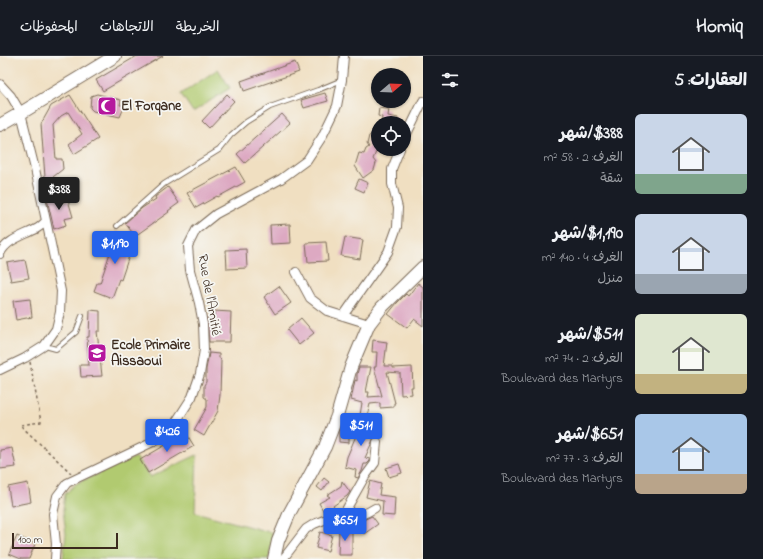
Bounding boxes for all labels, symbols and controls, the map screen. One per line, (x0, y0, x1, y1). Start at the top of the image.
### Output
text: Homiq (696, 14, 743, 41)
text: المحفوظات (20, 17, 78, 38)
text: الاتجاهات (100, 17, 154, 38)
text: الخريطة (176, 17, 219, 38)
north arrow (371, 68, 411, 108)
map controls (371, 68, 411, 156)
text: العقارات: 5 (675, 68, 747, 93)
icon: filters (439, 69, 461, 91)
mosque icon: El Forqane (96, 95, 118, 117)
place label: El Forqane (121, 96, 182, 117)
button: locate (371, 116, 411, 156)
text: $388/شهر (559, 121, 623, 146)
icon: home (667, 130, 715, 178)
text: الغرف: 2 · 58 m² (543, 148, 623, 167)
text: شقة (600, 169, 623, 188)
pin: $388 (35, 177, 83, 211)
text: $388 (48, 180, 70, 199)
text: $1,190/شهر (553, 221, 623, 246)
icon: home (667, 230, 715, 278)
pin: $1,190 (82, 231, 148, 265)
text: $1,190 (101, 234, 129, 253)
text: الغرف: 4 · 140 m² (542, 248, 623, 267)
street label: Rue de l'Amitié (192, 253, 227, 338)
text: منزل (597, 269, 623, 288)
text: $511/شهر (559, 322, 623, 347)
icon: home (667, 330, 715, 378)
place label: Ecole Primaire Aissaoui (111, 335, 191, 372)
school or university icon: Ecole Primaire Aissaoui (86, 342, 108, 364)
text: الغرف: 2 · 74 m² (545, 349, 623, 368)
text: Boulevard des Martyrs (501, 369, 623, 388)
pin: $511 (337, 413, 385, 447)
text: $511 (349, 416, 373, 435)
pin: $426 (143, 419, 191, 453)
text: $426 (154, 422, 180, 441)
text: $651/شهر (557, 422, 623, 447)
icon: home (667, 430, 715, 478)
text: الغرف: 3 · 77 m² (546, 449, 623, 468)
text: Boulevard des Martyrs (501, 469, 623, 488)
pin: $651 (321, 508, 369, 542)
text: $651 (332, 511, 358, 530)
scale bar (12, 531, 118, 550)
text: 100 m (18, 532, 42, 548)

